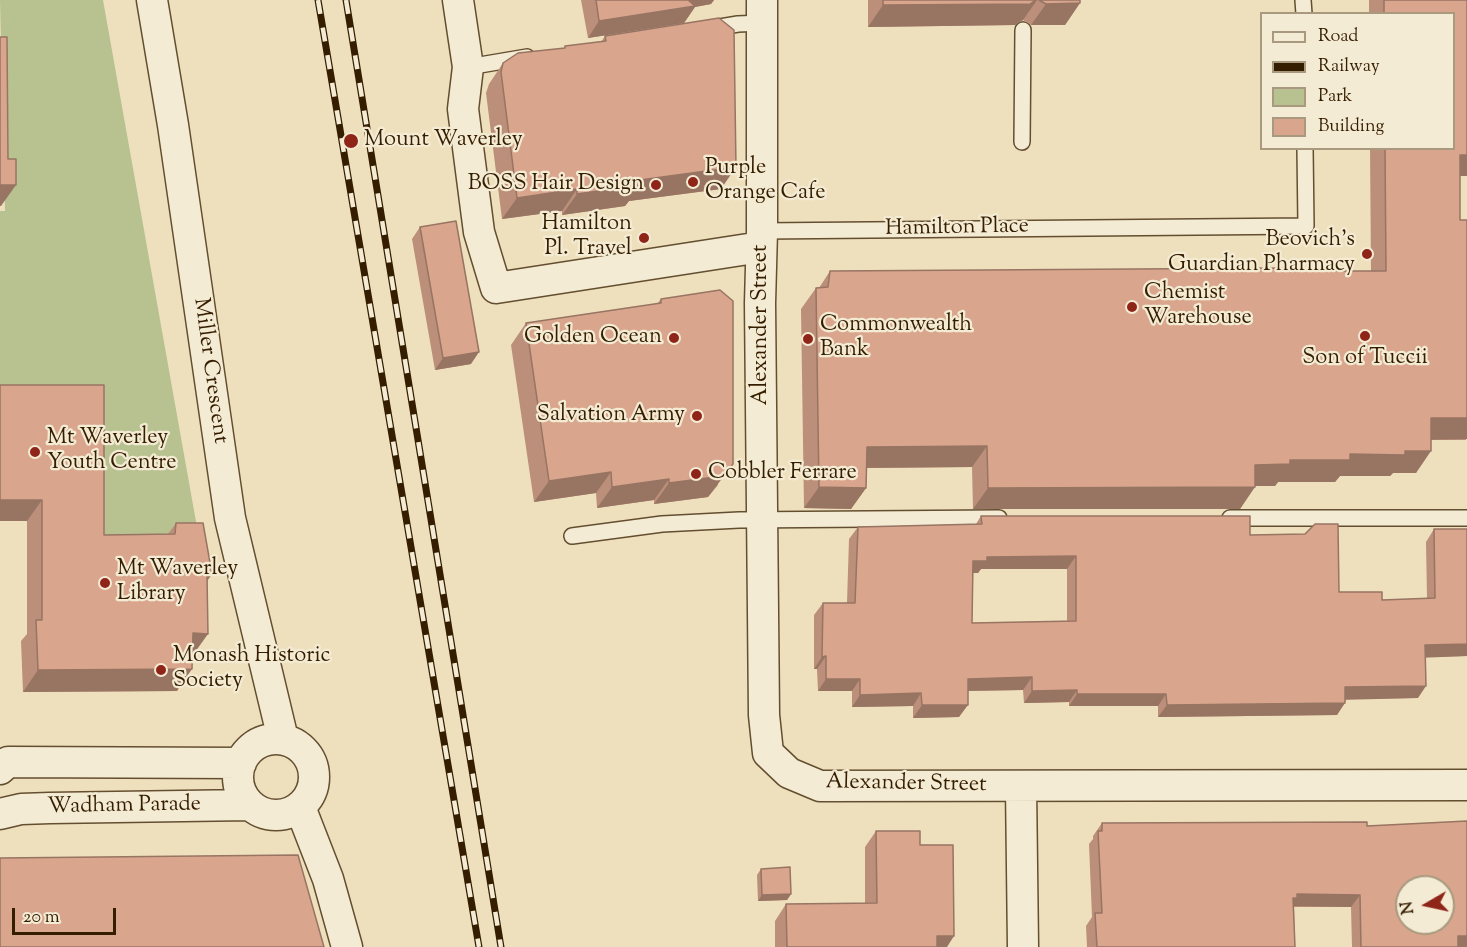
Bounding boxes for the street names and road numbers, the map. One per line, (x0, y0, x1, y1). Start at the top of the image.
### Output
street label: Hamilton Place (885, 215, 1029, 243)
street label: Alexander Street (749, 245, 775, 405)
street label: Miller Crescent (186, 296, 232, 446)
street label: Alexander Street (825, 770, 987, 800)
street label: Wadham Parade (47, 792, 201, 822)

